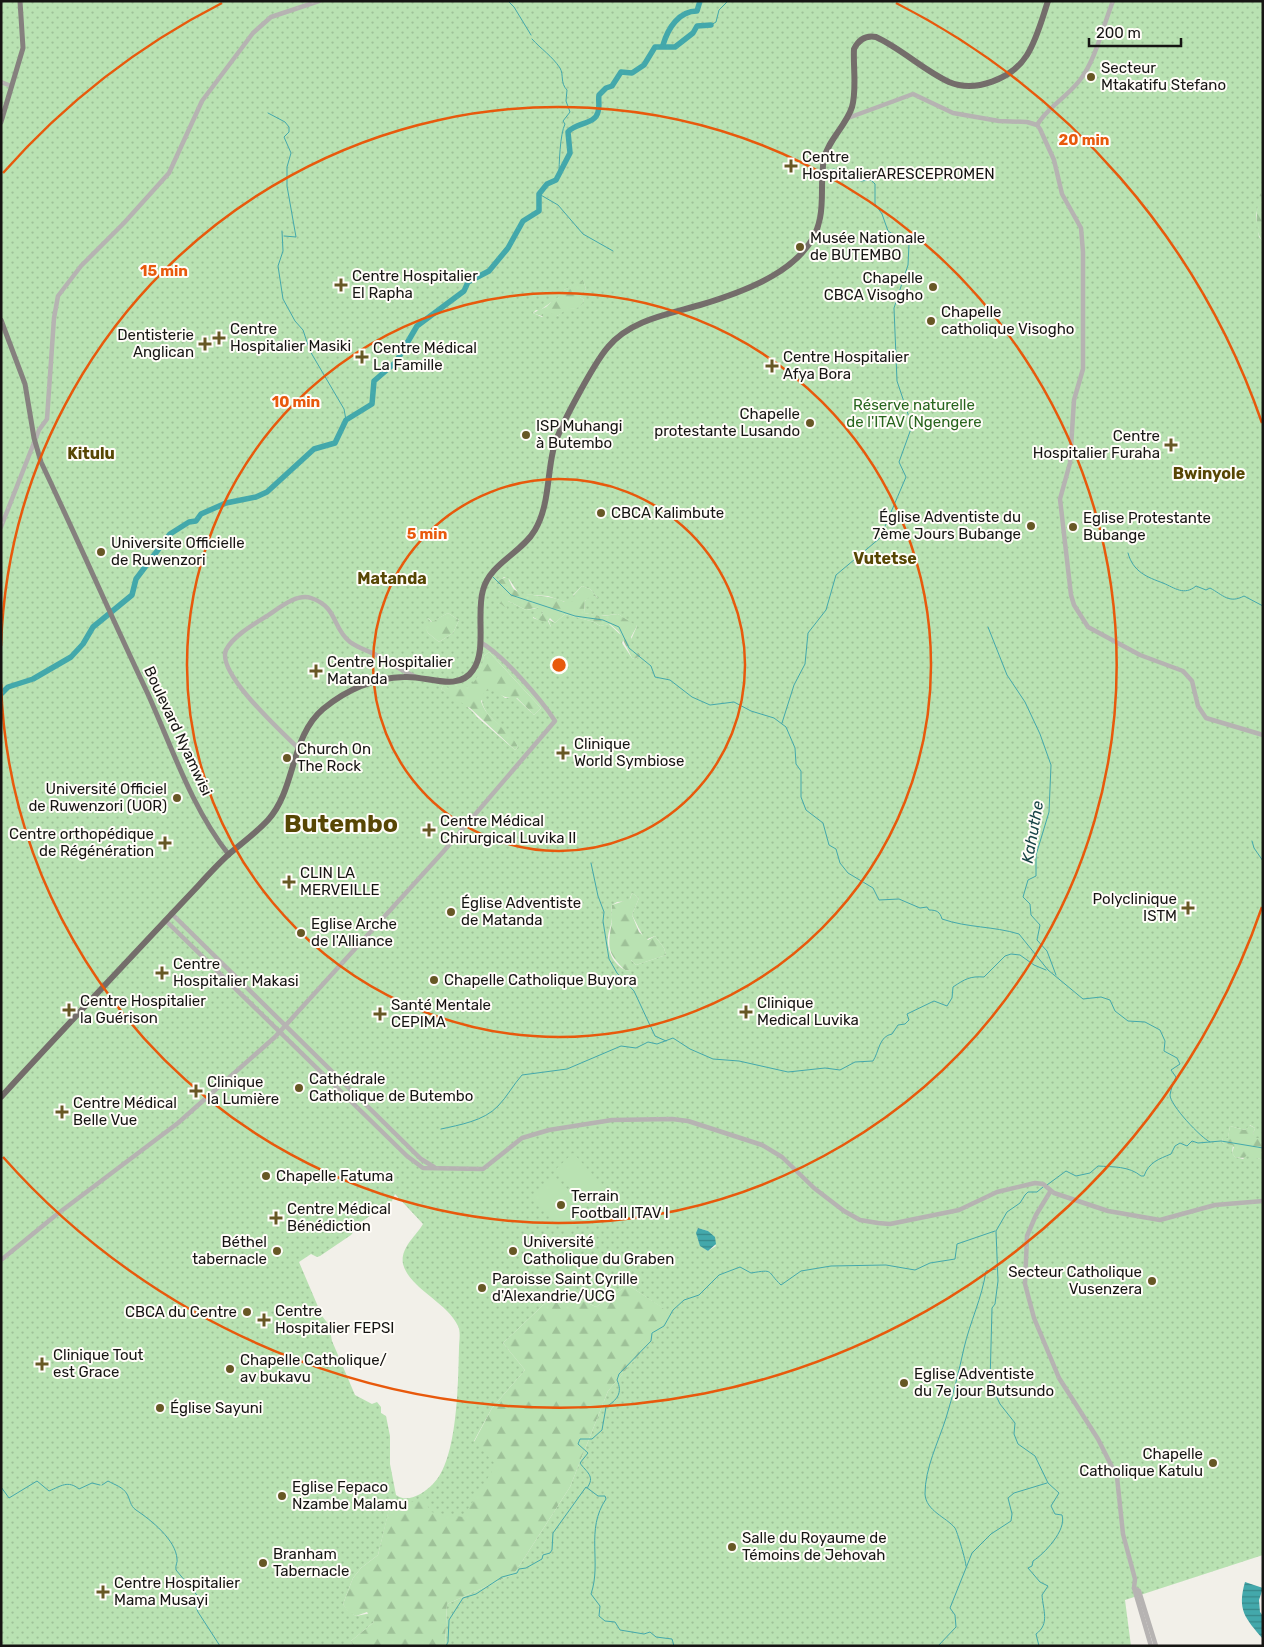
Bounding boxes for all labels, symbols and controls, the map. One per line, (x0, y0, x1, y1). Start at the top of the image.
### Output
scale bar (1089, 15, 1182, 47)
text: 200 m (1096, 24, 1141, 42)
place label: Secteur Mtakatifu Stefano (1101, 59, 1226, 94)
marker: Secteur Mtakatifu Stefano (1085, 71, 1097, 83)
text: 20 min (1059, 131, 1109, 149)
place label: Centre HospitalierARESCEPROMEN (802, 148, 995, 183)
marker: Centre HospitalierARESCEPROMEN (784, 159, 798, 173)
place label: Musée Nationale de BUTEMBO (810, 229, 925, 264)
marker: Musée Nationale de BUTEMBO (794, 241, 806, 253)
text: 15 min (140, 262, 188, 280)
place label: Centre Hospitalier El Rapha (352, 267, 478, 302)
place label: Chapelle CBCA Visogho (824, 269, 923, 304)
marker: Centre Hospitalier El Rapha (334, 278, 348, 292)
marker: Chapelle CBCA Visogho (927, 281, 939, 293)
place label: Chapelle catholique Visogho (941, 303, 1074, 338)
marker: Chapelle catholique Visogho (925, 315, 937, 327)
place label: Centre Hospitalier Masiki (230, 320, 351, 355)
place label: Dentisterie Anglican (117, 326, 194, 361)
marker: Centre Hospitalier Masiki (212, 331, 226, 345)
marker: Dentisterie Anglican (198, 337, 212, 351)
place label: Centre Médical La Famille (373, 339, 477, 374)
place label: Centre Hospitalier Afya Bora (783, 348, 909, 383)
marker: Centre Médical La Famille (355, 350, 369, 364)
marker: Centre Hospitalier Afya Bora (765, 359, 779, 373)
text: 10 min (272, 393, 320, 411)
park label: Réserve naturelle de l'ITAV (Ngengere (846, 396, 982, 431)
place label: Chapelle protestante Lusando (654, 405, 800, 440)
place label: ISP Muhangi à Butembo (536, 417, 622, 452)
marker: Chapelle protestante Lusando (804, 417, 816, 429)
place label: Centre Hospitalier Furaha (1033, 427, 1160, 462)
marker: ISP Muhangi à Butembo (520, 429, 532, 441)
marker: Centre Hospitalier Furaha (1164, 438, 1178, 452)
district label: Kitulu (67, 444, 115, 463)
district label: Bwinyole (1173, 464, 1245, 483)
place label: CBCA Kalimbute (611, 504, 724, 522)
marker: CBCA Kalimbute (595, 507, 607, 519)
place label: Église Adventiste du 7ème Jours Bubange (873, 508, 1021, 543)
place label: Eglise Protestante Bubange (1083, 509, 1211, 544)
marker: Église Adventiste du 7ème Jours Bubange (1025, 520, 1037, 532)
marker: Eglise Protestante Bubange (1067, 521, 1079, 533)
text: 5 min (407, 525, 447, 543)
place label: Universite Officielle de Ruwenzori (111, 534, 245, 569)
marker: Universite Officielle de Ruwenzori (95, 546, 107, 558)
district label: Vutetse (853, 549, 917, 568)
district label: Matanda (357, 569, 427, 588)
place label: Centre Hospitalier Matanda (327, 653, 453, 688)
centre of rings (550, 656, 568, 674)
street label: Boulevard Nyamwisi (140, 663, 216, 799)
marker: Centre Hospitalier Matanda (309, 664, 323, 678)
place label: Clinique World Symbiose (574, 735, 684, 770)
place label: Church On The Rock (297, 740, 371, 775)
marker: Clinique World Symbiose (556, 746, 570, 760)
marker: Church On The Rock (281, 752, 293, 764)
place label: Université Officiel de Ruwenzori (UOR) (28, 780, 167, 815)
marker: Université Officiel de Ruwenzori (UOR) (171, 792, 183, 804)
water label: Kahuthe (1018, 799, 1047, 865)
district label: Butembo (284, 809, 398, 838)
place label: Centre Médical Chirurgical Luvika II (440, 812, 576, 847)
marker: Centre Médical Chirurgical Luvika II (422, 823, 436, 837)
place label: Centre orthopédique de Régénération (9, 825, 154, 860)
marker: Centre orthopédique de Régénération (158, 836, 172, 850)
place label: CLIN LA MERVEILLE (300, 864, 380, 899)
marker: CLIN LA MERVEILLE (282, 875, 296, 889)
place label: Polyclinique ISTM (1093, 890, 1177, 925)
place label: Église Adventiste de Matanda (461, 894, 581, 929)
marker: Polyclinique ISTM (1181, 901, 1195, 915)
marker: Église Adventiste de Matanda (445, 906, 457, 918)
place label: Eglise Arche de l'Alliance (311, 915, 397, 950)
marker: Eglise Arche de l'Alliance (295, 927, 307, 939)
place label: Centre Hospitalier Makasi (173, 955, 299, 990)
marker: Centre Hospitalier Makasi (155, 966, 169, 980)
place label: Chapelle Catholique Buyora (444, 971, 637, 989)
marker: Chapelle Catholique Buyora (428, 974, 440, 986)
place label: Centre Hospitalier la Guérison (80, 992, 206, 1027)
place label: Clinique Medical Luvika (757, 994, 859, 1029)
place label: Santé Mentale CEPIMA (391, 996, 491, 1031)
marker: Centre Hospitalier la Guérison (62, 1003, 76, 1017)
marker: Clinique Medical Luvika (739, 1005, 753, 1019)
marker: Santé Mentale CEPIMA (373, 1007, 387, 1021)
place label: Cathédrale Catholique de Butembo (309, 1070, 473, 1105)
place label: Clinique la Lumière (207, 1073, 279, 1108)
marker: Cathédrale Catholique de Butembo (293, 1082, 305, 1094)
marker: Clinique la Lumière (189, 1084, 203, 1098)
place label: Centre Médical Belle Vue (73, 1094, 177, 1129)
marker: Centre Médical Belle Vue (55, 1105, 69, 1119)
place label: Chapelle Fatuma (276, 1167, 393, 1185)
marker: Chapelle Fatuma (260, 1170, 272, 1182)
place label: Terrain Football ITAV I (571, 1187, 669, 1222)
marker: Terrain Football ITAV I (555, 1199, 567, 1211)
place label: Centre Médical Bénédiction (287, 1200, 391, 1235)
marker: Centre Médical Bénédiction (269, 1211, 283, 1225)
place label: Béthel tabernacle (192, 1233, 267, 1268)
place label: Université Catholique du Graben (523, 1233, 674, 1268)
marker: Béthel tabernacle (271, 1245, 283, 1257)
marker: Université Catholique du Graben (507, 1245, 519, 1257)
place label: Secteur Catholique Vusenzera (1008, 1263, 1142, 1298)
place label: Paroisse Saint Cyrille d'Alexandrie/UCG (492, 1270, 638, 1305)
marker: Secteur Catholique Vusenzera (1146, 1275, 1158, 1287)
marker: Paroisse Saint Cyrille d'Alexandrie/UCG (476, 1282, 488, 1294)
place label: Centre Hospitalier FEPSI (275, 1302, 394, 1337)
place label: CBCA du Centre (125, 1303, 237, 1321)
marker: CBCA du Centre (241, 1306, 253, 1318)
marker: Centre Hospitalier FEPSI (257, 1313, 271, 1327)
place label: Clinique Tout est Grace (53, 1346, 144, 1381)
place label: Chapelle Catholique/ av bukavu (240, 1351, 387, 1386)
marker: Clinique Tout est Grace (35, 1357, 49, 1371)
marker: Chapelle Catholique/ av bukavu (224, 1363, 236, 1375)
place label: Eglise Adventiste du 7e jour Butsundo (914, 1365, 1054, 1400)
marker: Eglise Adventiste du 7e jour Butsundo (898, 1377, 910, 1389)
place label: Église Sayuni (170, 1399, 262, 1417)
marker: Église Sayuni (154, 1402, 166, 1414)
place label: Chapelle Catholique Katulu (1079, 1445, 1203, 1480)
marker: Chapelle Catholique Katulu (1207, 1457, 1219, 1469)
place label: Eglise Fepaco Nzambe Malamu (292, 1478, 407, 1513)
marker: Eglise Fepaco Nzambe Malamu (276, 1490, 288, 1502)
place label: Salle du Royaume de Témoins de Jehovah (742, 1529, 887, 1564)
marker: Salle du Royaume de Témoins de Jehovah (726, 1541, 738, 1553)
place label: Branham Tabernacle (273, 1545, 349, 1580)
marker: Branham Tabernacle (257, 1557, 269, 1569)
place label: Centre Hospitalier Mama Musayi (114, 1574, 240, 1609)
marker: Centre Hospitalier Mama Musayi (96, 1585, 110, 1599)

